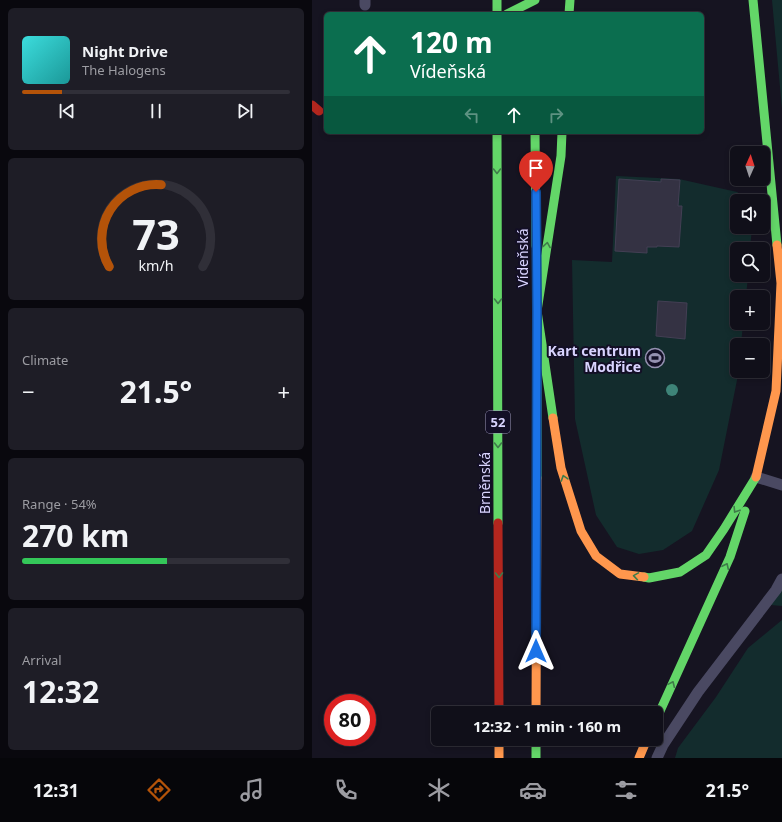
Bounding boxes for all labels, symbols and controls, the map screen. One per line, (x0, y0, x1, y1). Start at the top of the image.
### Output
text: 120 m (410, 23, 493, 61)
icon: ahead (344, 28, 396, 80)
text: Night Drive (82, 41, 168, 61)
text: Vídeňská (410, 59, 486, 83)
text: The Halogens (82, 61, 166, 79)
icon: previous (56, 100, 78, 122)
icon: pause (145, 100, 167, 122)
icon: next (234, 100, 256, 122)
icon: left (461, 104, 483, 126)
icon: ahead (503, 104, 525, 126)
icon: right (545, 104, 567, 126)
north arrow (730, 146, 770, 186)
map controls (730, 146, 770, 378)
pin (519, 151, 553, 192)
icon: arrive (525, 157, 547, 179)
one-way arrow (493, 168, 502, 174)
button: sound (730, 194, 770, 234)
text: 73 (132, 206, 180, 262)
street label: Vídeňská (513, 228, 532, 288)
one-way arrow (542, 242, 551, 248)
button: search (730, 242, 770, 282)
text: km/h (138, 256, 174, 275)
button: + (730, 290, 770, 330)
one-way arrow (494, 298, 502, 304)
button: − (730, 338, 770, 378)
place label: Kart centrum Modřice (548, 341, 641, 376)
sports icon: Kart centrum Modřice (644, 347, 666, 369)
text: Climate (22, 351, 68, 369)
text: 21.5° (120, 371, 192, 412)
text: − (22, 376, 35, 406)
text: + (277, 376, 290, 406)
road number: 52 (486, 411, 510, 433)
one-way arrow (494, 442, 502, 448)
street label: Brněnská (475, 452, 494, 514)
one-way arrow (560, 475, 569, 482)
text: Range · 54% (22, 495, 97, 513)
one-way arrow (733, 506, 740, 513)
text: 270 km (22, 515, 129, 556)
one-way arrow (721, 563, 729, 570)
one-way arrow (495, 572, 503, 578)
one-way arrow (633, 572, 639, 581)
position arrow (515, 630, 557, 672)
text: Arrival (22, 651, 62, 669)
text: 12:32 (22, 671, 99, 712)
one-way arrow (667, 681, 675, 689)
speed limit sign: 80 (324, 694, 376, 746)
text: 12:32 · 1 min · 160 m (473, 716, 621, 736)
icon: directions (145, 776, 173, 804)
icon: music (238, 776, 266, 804)
icon: phone (332, 776, 360, 804)
icon: climate (425, 776, 453, 804)
icon: car (519, 776, 547, 804)
icon: filters (612, 776, 640, 804)
text: 12:31 (33, 778, 79, 802)
text: 21.5° (706, 778, 749, 802)

